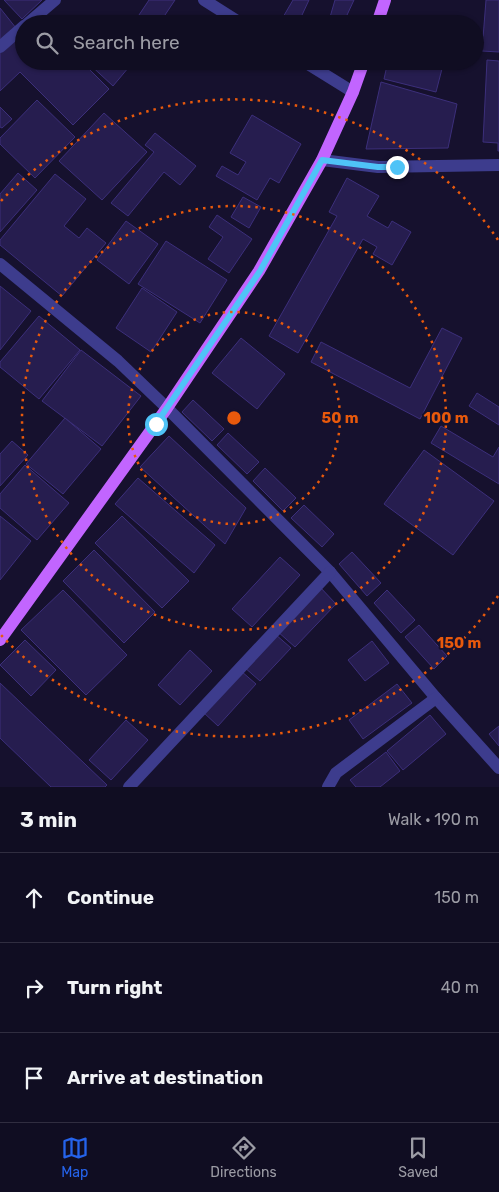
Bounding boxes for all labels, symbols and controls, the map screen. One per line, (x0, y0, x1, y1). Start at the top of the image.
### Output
search box (15, 15, 484, 70)
icon: search (33, 29, 61, 57)
text: Search here (73, 31, 180, 54)
route end (386, 156, 409, 179)
centre of rings (225, 409, 243, 427)
text: 50 m (322, 409, 358, 427)
text: 100 m (424, 409, 468, 427)
route start (145, 413, 168, 436)
text: 150 m (437, 634, 481, 652)
text: 3 min (20, 807, 77, 832)
text: Walk · 190 m (388, 810, 479, 829)
icon: ahead (20, 884, 48, 912)
text: Continue (67, 886, 154, 909)
text: 150 m (434, 888, 479, 907)
icon: right (20, 974, 48, 1002)
text: Turn right (67, 976, 162, 999)
text: 40 m (441, 978, 479, 997)
icon: arrive (20, 1064, 48, 1092)
text: Arrive at destination (67, 1066, 263, 1089)
tab: Map (61, 1134, 89, 1181)
tab: Directions (210, 1134, 277, 1181)
tab: Saved (398, 1134, 438, 1181)

